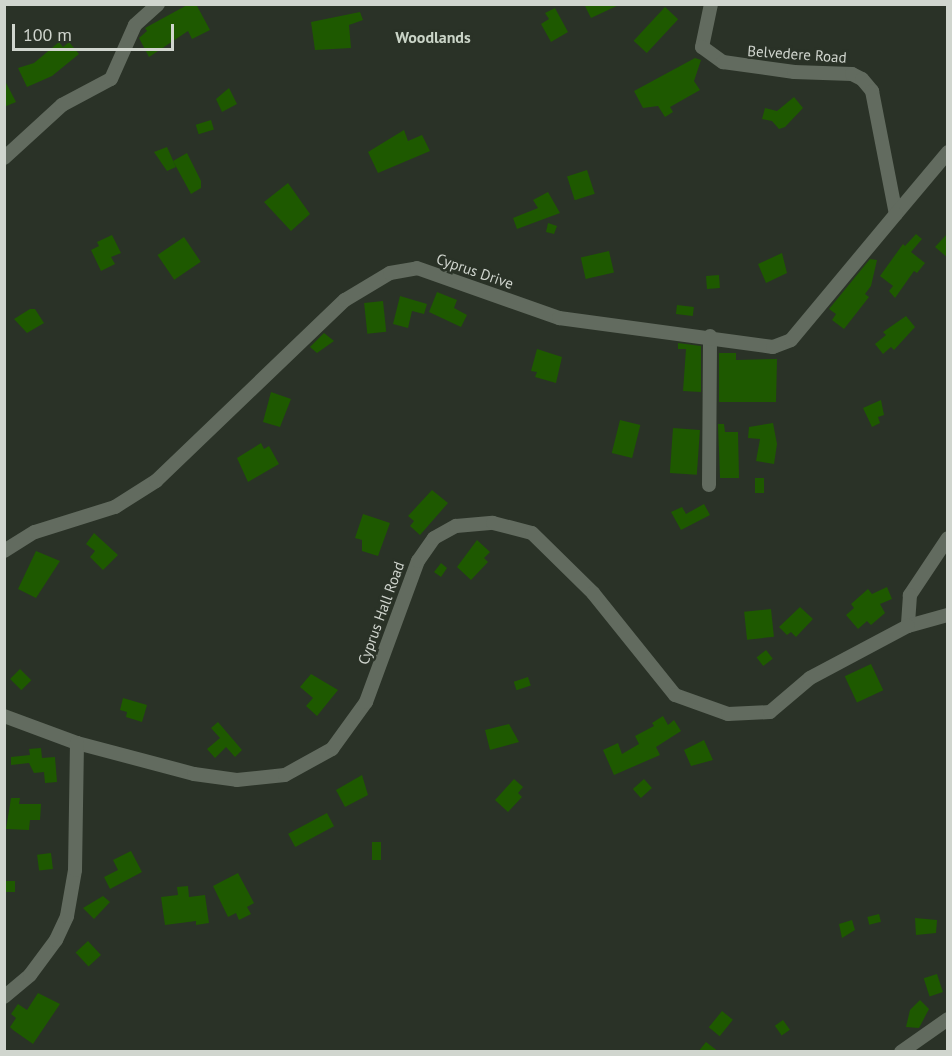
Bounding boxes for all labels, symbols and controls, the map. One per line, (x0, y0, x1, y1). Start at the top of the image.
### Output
scale bar (15, 12, 177, 50)
text: 100 m (23, 23, 72, 46)
district label: Woodlands (395, 27, 471, 47)
street label: Belvedere Road (747, 42, 847, 66)
street label: Cyprus Drive (434, 249, 516, 293)
street label: Cyprus Hall Road (354, 559, 408, 667)

